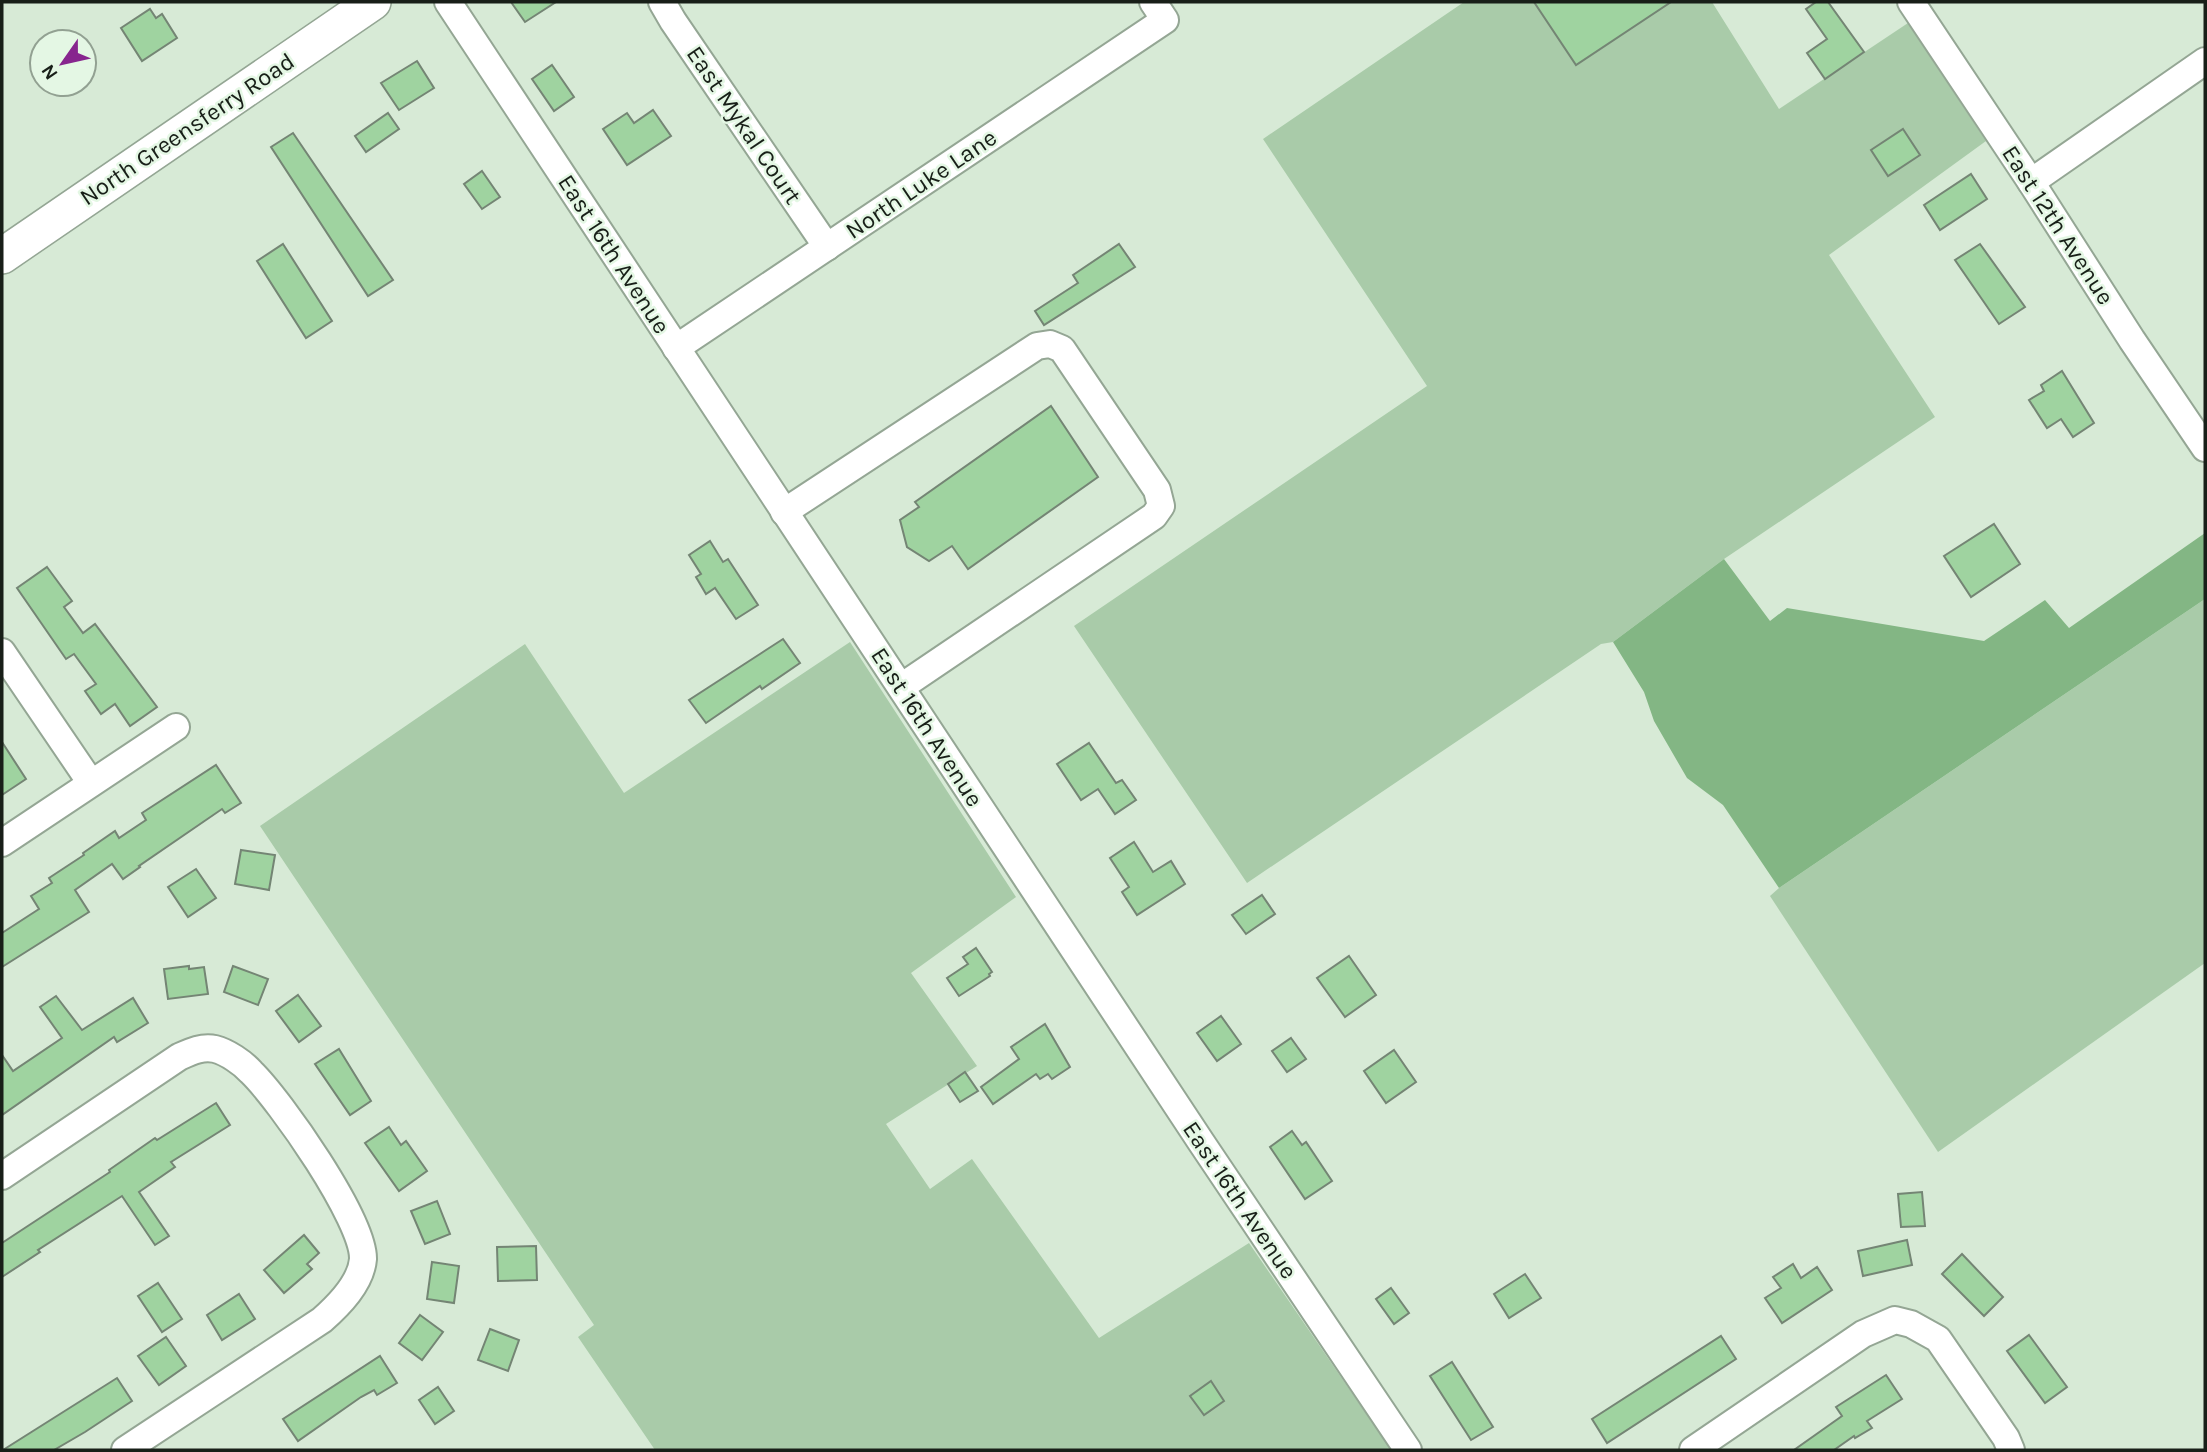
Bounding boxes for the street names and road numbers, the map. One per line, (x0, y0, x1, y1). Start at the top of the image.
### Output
street label: East Mykal Court (681, 41, 807, 209)
street label: North Greensferry Road (74, 47, 300, 211)
street label: North Luke Lane (840, 123, 1002, 245)
street label: East 12th Avenue (1996, 140, 2120, 310)
street label: East 16th Avenue (552, 169, 676, 339)
street label: East 16th Avenue (865, 642, 989, 812)
street label: East 16th Avenue (1177, 1116, 1303, 1284)

